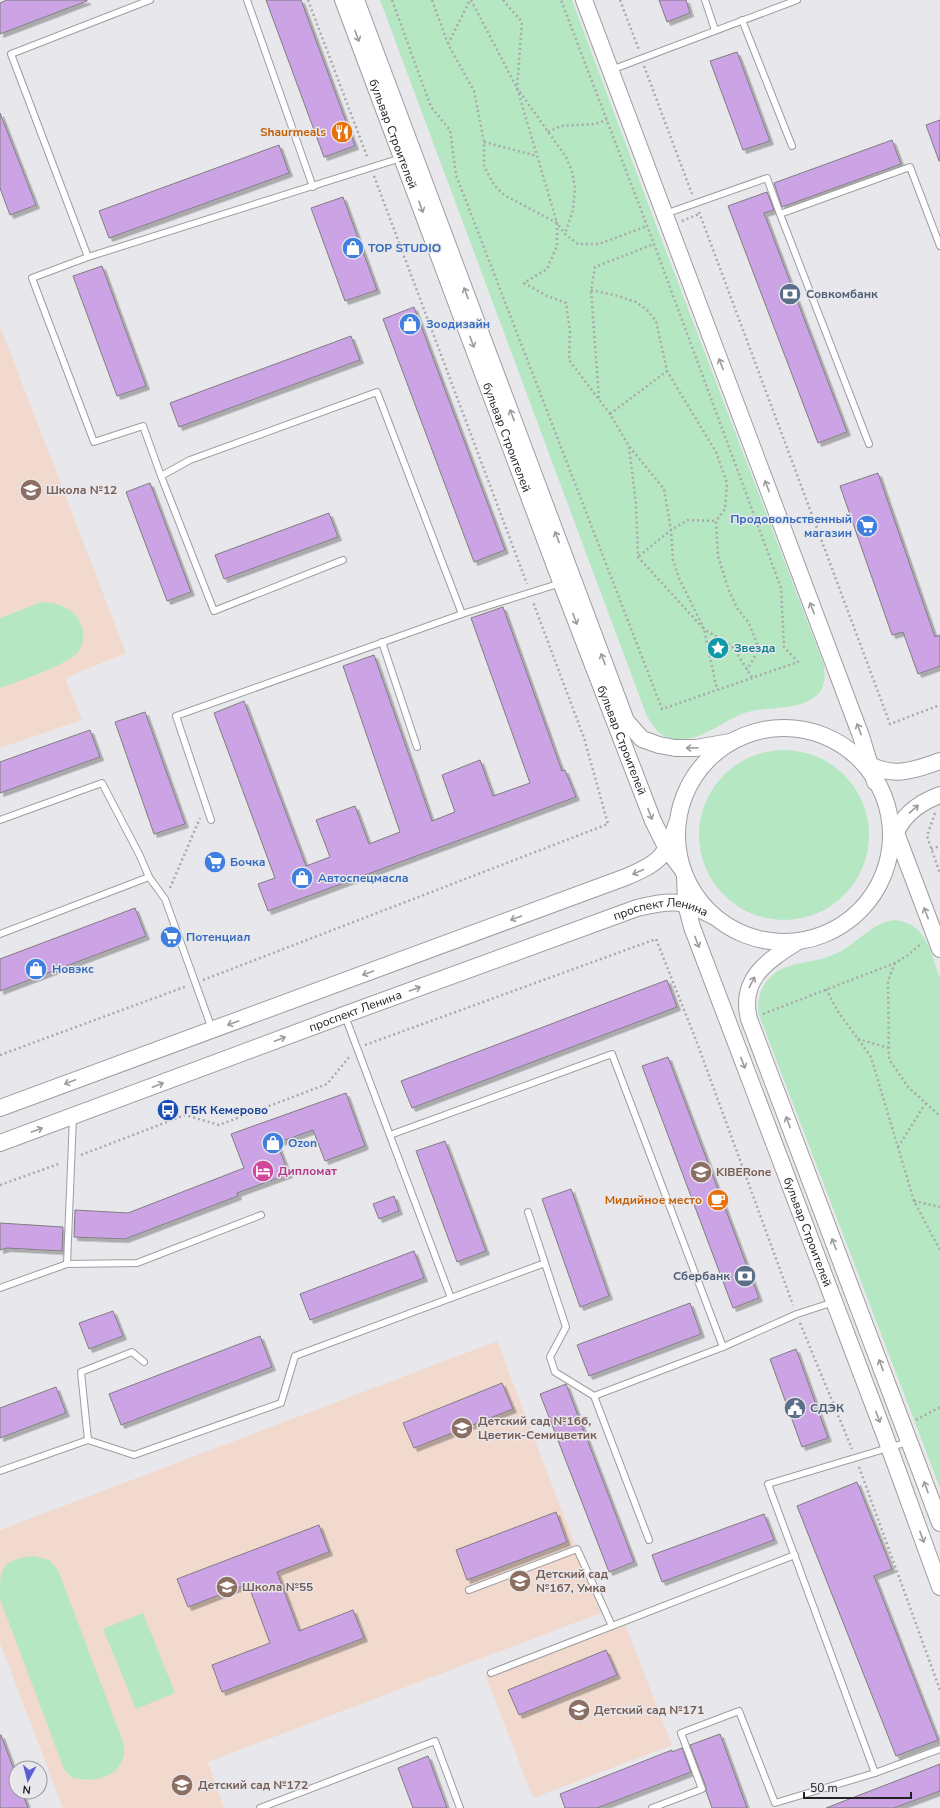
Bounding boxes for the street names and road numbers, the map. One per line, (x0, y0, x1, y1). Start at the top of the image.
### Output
street label: бульвар Строителей (365, 77, 421, 191)
street label: бульвар Строителей (479, 380, 535, 494)
street label: бульвар Строителей (594, 683, 650, 797)
street label: проспект Ленина (611, 894, 711, 924)
street label: проспект Ленина (307, 987, 404, 1035)
street label: бульвар Строителей (780, 1175, 836, 1289)

